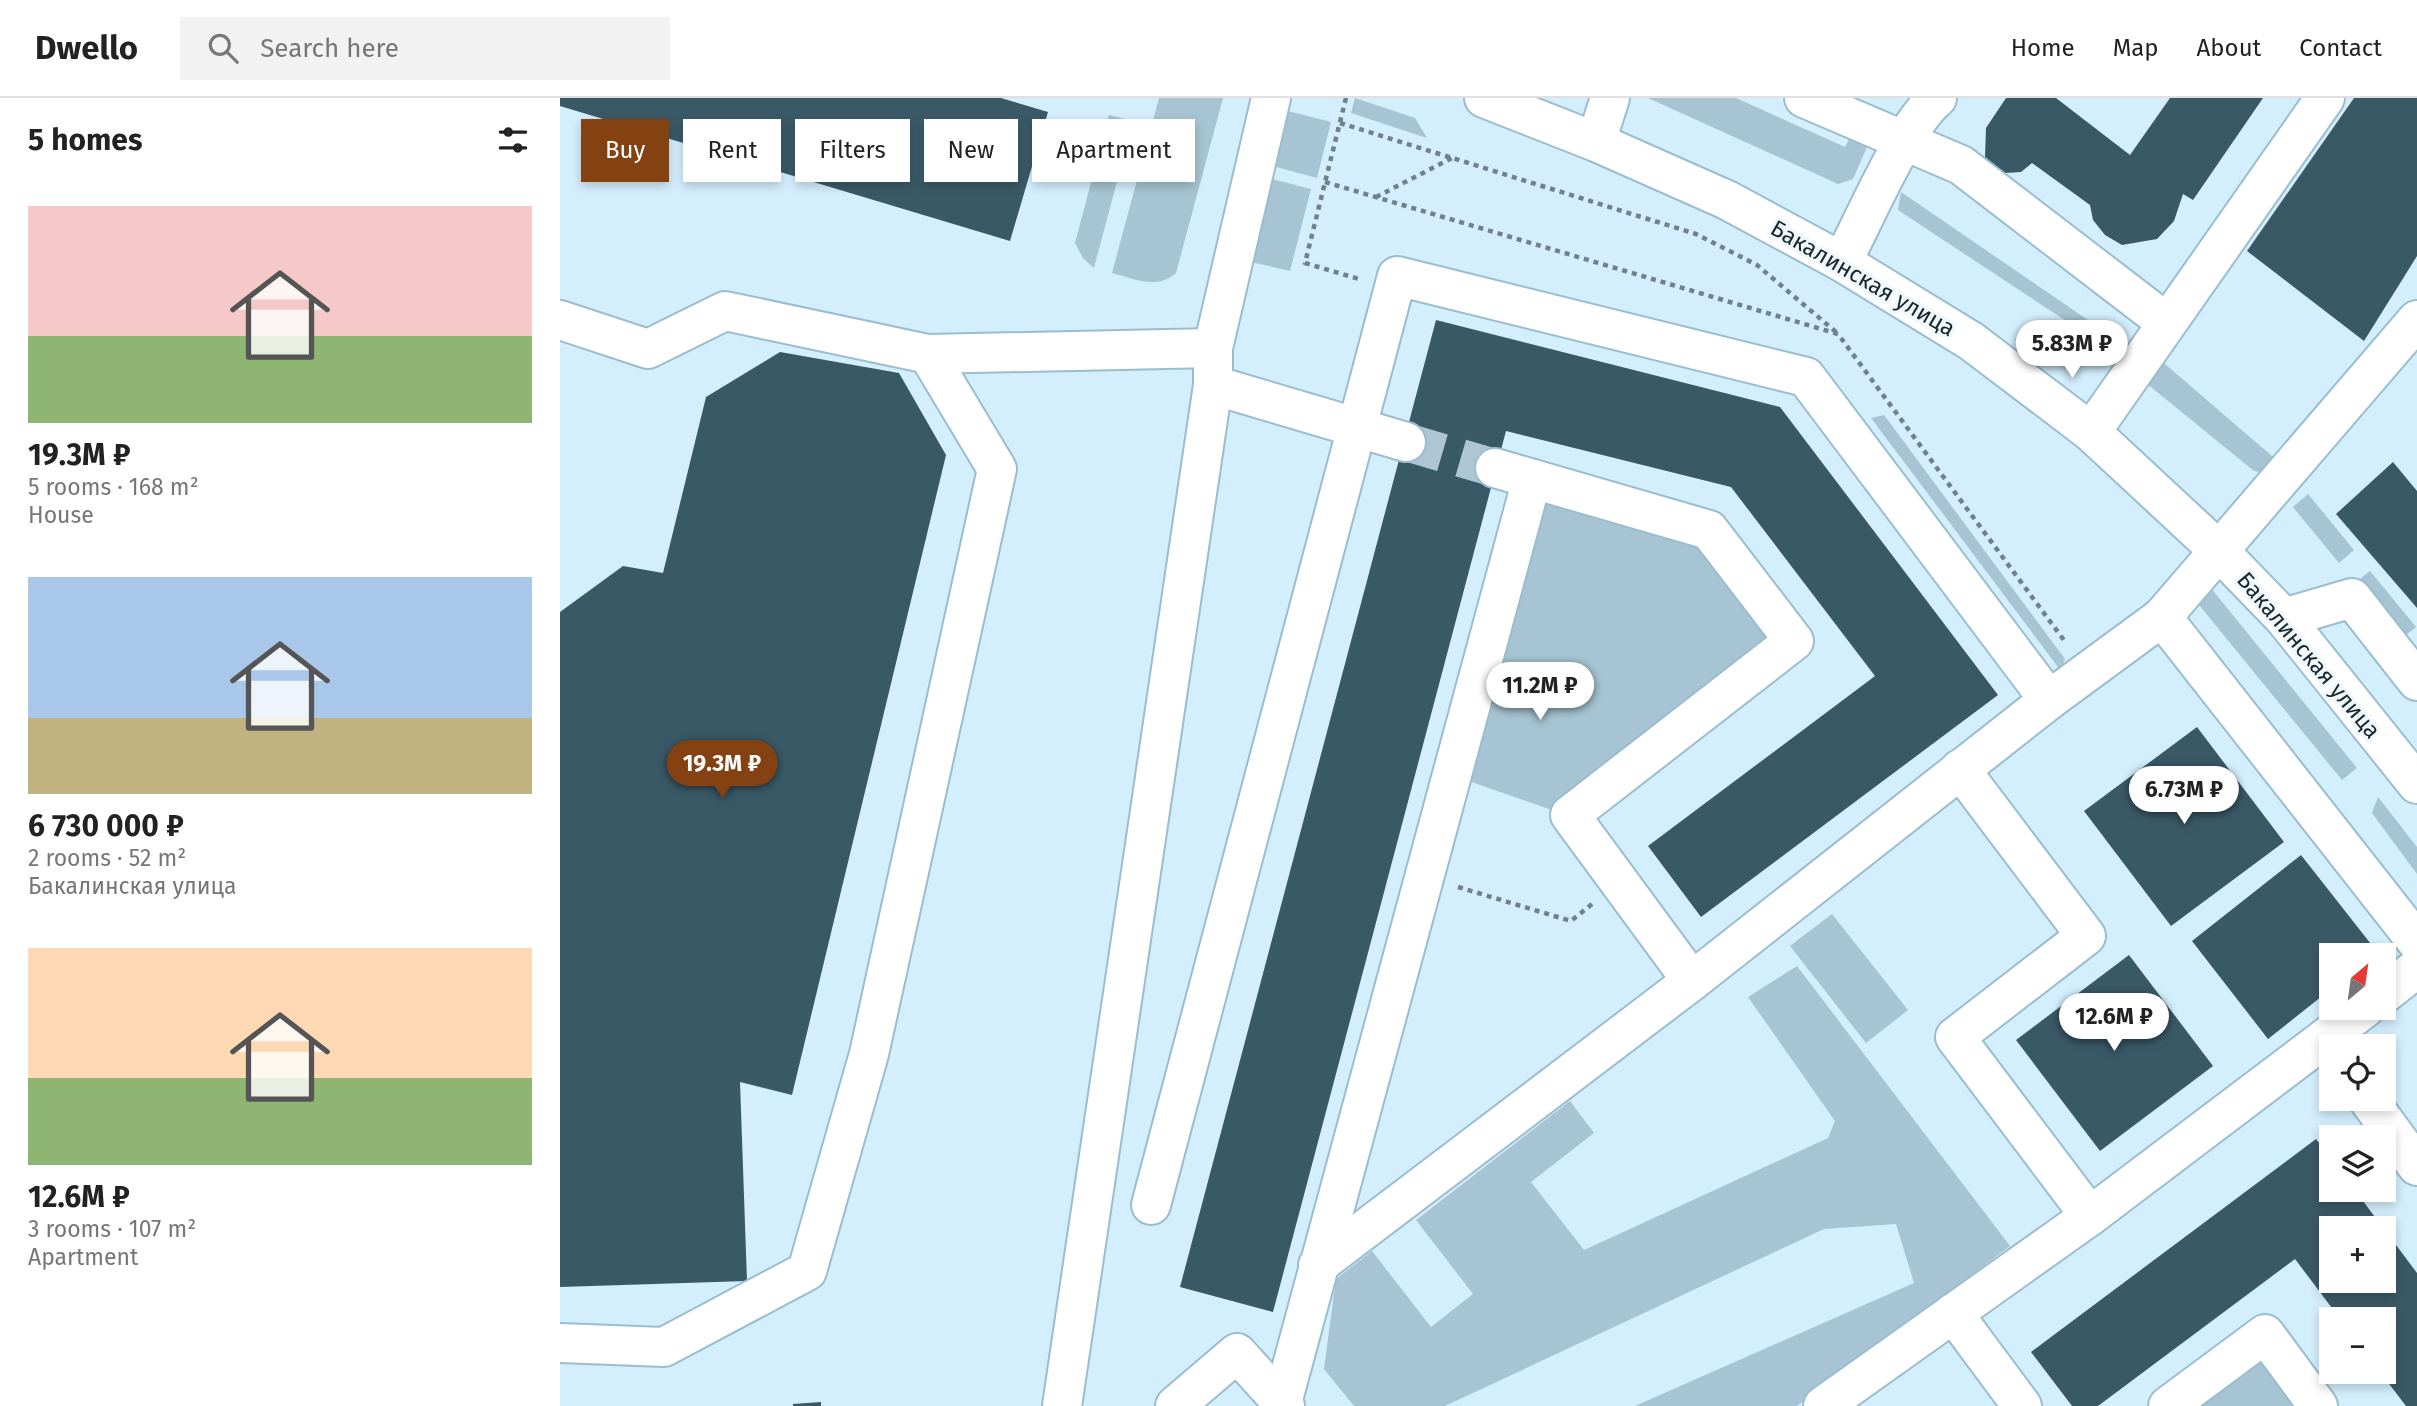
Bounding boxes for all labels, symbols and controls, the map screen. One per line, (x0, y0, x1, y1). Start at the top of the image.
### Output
search box (180, 17, 670, 80)
text: Dwello (35, 28, 138, 68)
icon: search (204, 29, 242, 67)
text: Search here (260, 33, 399, 64)
text: Home (2011, 34, 2075, 62)
text: Map (2113, 34, 2159, 62)
text: About (2197, 34, 2261, 62)
text: Contact (2299, 34, 2382, 62)
chip: Buy (581, 119, 669, 182)
chip: Rent (683, 119, 781, 182)
chip: Filters (795, 119, 910, 182)
chip: New (924, 119, 1018, 182)
chip: Apartment (1032, 119, 1195, 182)
icon: filters (494, 121, 532, 159)
text: 5 homes (28, 122, 142, 158)
street label: Бакалинская улица (1766, 214, 1960, 342)
icon: home (217, 252, 343, 378)
pin: 5.83M ₽ (2007, 320, 2137, 380)
text: 5.83M ₽ (2032, 329, 2112, 357)
text: 19.3M ₽ (28, 437, 131, 473)
text: 5 rooms · 168 m² (28, 473, 199, 501)
text: House (28, 501, 94, 529)
street label: Бакалинская улица (2231, 566, 2387, 744)
icon: home (217, 623, 343, 749)
pin: 11.2M ₽ (1475, 662, 1605, 722)
text: 11.2M ₽ (1502, 671, 1578, 699)
pin: 19.3M ₽ (657, 740, 787, 800)
text: 19.3M ₽ (683, 749, 761, 777)
pin: 6.73M ₽ (2119, 766, 2249, 826)
text: 6.73M ₽ (2145, 775, 2223, 803)
text: 6 730 000 ₽ (28, 808, 184, 844)
text: 2 rooms · 52 m² (28, 844, 186, 872)
text: Бакалинская улица (28, 872, 237, 900)
north arrow (2319, 943, 2396, 1020)
map controls (2319, 943, 2396, 1384)
pin: 12.6M ₽ (2049, 993, 2179, 1053)
icon: home (217, 994, 343, 1120)
text: 12.6M ₽ (2075, 1002, 2153, 1030)
button: locate (2319, 1034, 2396, 1111)
button: layers (2319, 1125, 2396, 1202)
text: 12.6M ₽ (28, 1179, 130, 1215)
text: 3 rooms · 107 m² (28, 1215, 196, 1243)
button: + (2319, 1216, 2396, 1293)
text: Apartment (28, 1243, 138, 1271)
button: − (2319, 1307, 2396, 1384)

